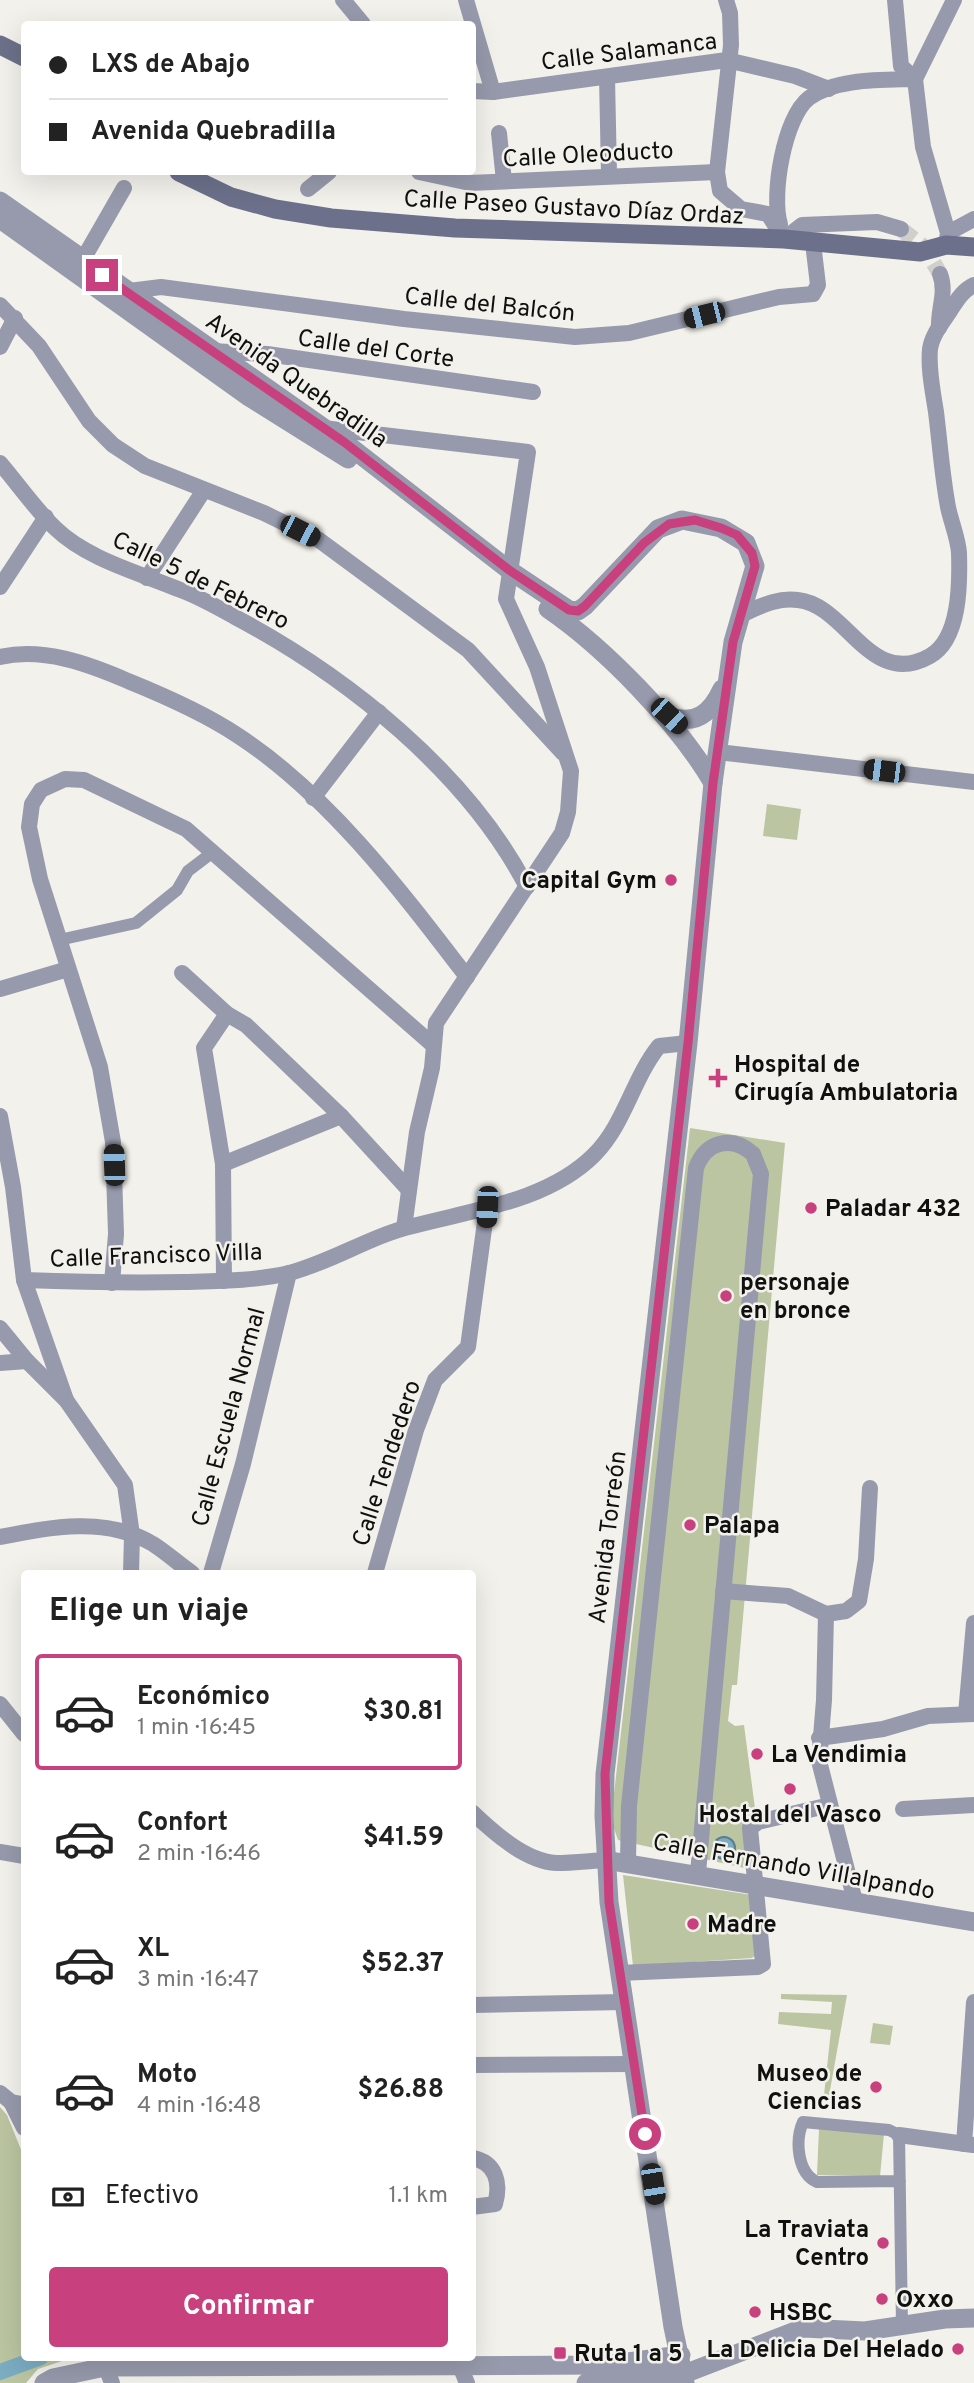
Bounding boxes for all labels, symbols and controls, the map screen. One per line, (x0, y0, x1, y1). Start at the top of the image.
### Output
street label: Calle Salamanca (539, 27, 719, 79)
text: LXS de Abajo (91, 49, 250, 82)
text: Avenida Quebradilla (91, 116, 336, 149)
street label: Calle Oleoducto (502, 137, 674, 175)
street label: Calle Paseo Gustavo Díaz Ordaz (403, 185, 745, 233)
route end (86, 259, 118, 291)
street label: Calle del Balcón (403, 282, 577, 330)
car (682, 300, 727, 330)
street label: Avenida Quebradilla (199, 308, 393, 456)
street label: Calle del Corte (295, 324, 456, 376)
car (277, 512, 324, 550)
street label: Calle 5 de Febrero (106, 526, 294, 638)
car (647, 694, 692, 738)
car (862, 758, 907, 784)
place label: Capital Gym (521, 867, 657, 897)
marker: Capital Gym (663, 872, 679, 888)
place label: Hospital de Cirugía Ambulatoria (734, 1051, 958, 1109)
marker: Hospital de Cirugía Ambulatoria (708, 1068, 728, 1088)
car (103, 1144, 126, 1186)
car (476, 1185, 499, 1229)
place label: Paladar 432 (825, 1195, 961, 1225)
marker: Paladar 432 (803, 1200, 819, 1216)
street label: Calle Francisco Villa (49, 1238, 263, 1276)
place label: personaje en bronce (740, 1269, 851, 1327)
marker: personaje en bronce (718, 1288, 734, 1304)
street label: Calle Escuela Normal (186, 1305, 274, 1530)
street label: Calle Tendedero (347, 1377, 429, 1550)
street label: Avenida Torreón (583, 1449, 634, 1625)
place label: Palapa (704, 1512, 780, 1542)
marker: Palapa (682, 1517, 698, 1533)
text: Elige un viaje (49, 1592, 249, 1632)
icon: car (53, 1681, 116, 1744)
text: Económico (137, 1681, 270, 1714)
text: $30.81 (363, 1696, 444, 1729)
text: 1 min · 16:45 (137, 1714, 256, 1743)
place label: La Vendimia (771, 1741, 907, 1771)
marker: La Vendimia (749, 1746, 765, 1762)
marker: Hostal del Vasco (782, 1781, 798, 1797)
place label: Hostal del Vasco (698, 1801, 882, 1831)
icon: car (53, 1807, 116, 1870)
text: Confort (137, 1807, 228, 1840)
text: $41.59 (363, 1822, 444, 1855)
street label: Calle Fernando Villalpando (650, 1828, 937, 1908)
text: 2 min · 16:46 (137, 1840, 261, 1869)
place label: Madre (707, 1911, 777, 1941)
marker: Madre (685, 1916, 701, 1932)
icon: car (53, 1933, 116, 1996)
text: XL (137, 1933, 169, 1966)
text: $52.37 (361, 1948, 444, 1981)
text: 3 min · 16:47 (137, 1966, 259, 1995)
icon: car (53, 2059, 116, 2122)
text: Moto (137, 2059, 197, 2092)
place label: Museo de Ciencias (756, 2060, 862, 2118)
text: $26.88 (357, 2074, 444, 2107)
marker: Museo de Ciencias (868, 2079, 884, 2095)
text: 4 min · 16:48 (137, 2092, 262, 2121)
route start (629, 2118, 661, 2150)
car (640, 2162, 667, 2206)
icon: cash (49, 2178, 87, 2216)
text: Efectivo (105, 2180, 199, 2213)
text: 1.1 km (389, 2182, 448, 2211)
place label: La Traviata Centro (744, 2216, 869, 2274)
marker: La Traviata Centro (875, 2235, 891, 2251)
button: Confirmar (49, 2267, 448, 2347)
place label: Oxxo (896, 2286, 954, 2316)
marker: Oxxo (874, 2291, 890, 2307)
place label: HSBC (769, 2299, 833, 2329)
marker: HSBC (747, 2304, 763, 2320)
place label: La Delicia Del Helado (706, 2336, 944, 2366)
place label: Ruta 1 a 5 (574, 2340, 683, 2370)
marker: La Delicia Del Helado (950, 2341, 966, 2357)
marker: Ruta 1 a 5 (552, 2345, 568, 2361)

